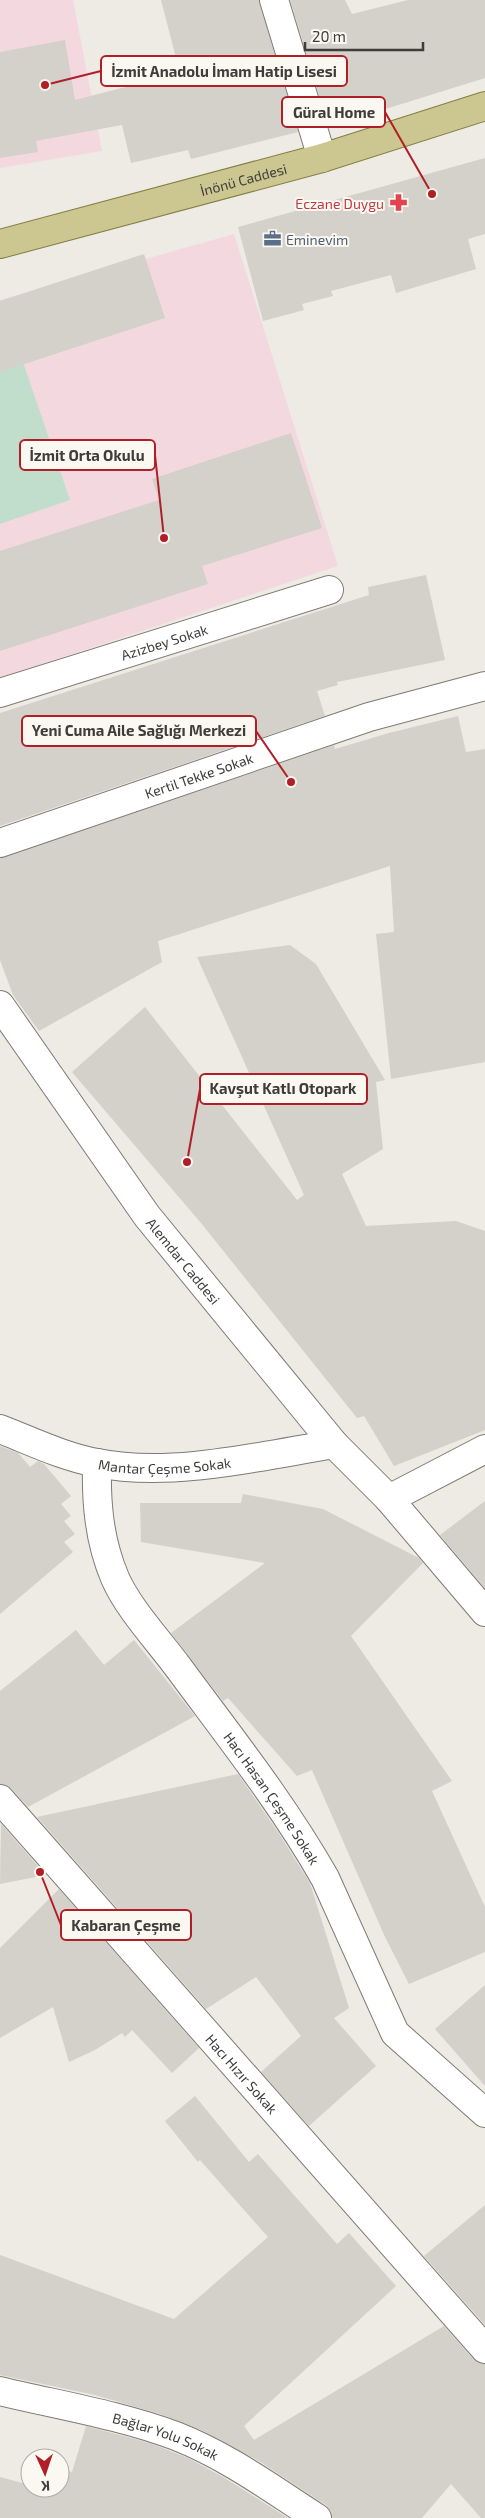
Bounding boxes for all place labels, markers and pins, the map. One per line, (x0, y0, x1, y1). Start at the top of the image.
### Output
callout: İzmit Anadolu İmam Hatip Lisesi (101, 56, 347, 86)
callout: Güral Home (282, 97, 385, 127)
pharmacy icon: Eczane Duygu (388, 193, 408, 213)
place label: Eczane Duygu (295, 195, 384, 212)
office icon: Eminevim (262, 229, 282, 249)
place label: Eminevim (286, 231, 348, 248)
callout: İzmit Orta Okulu (20, 440, 155, 470)
callout: Yeni Cuma Aile Sağlığı Merkezi (22, 716, 256, 746)
callout: Kavşut Katlı Otopark (200, 1074, 367, 1104)
callout: Kabaran Çeşme (61, 1910, 191, 1940)

